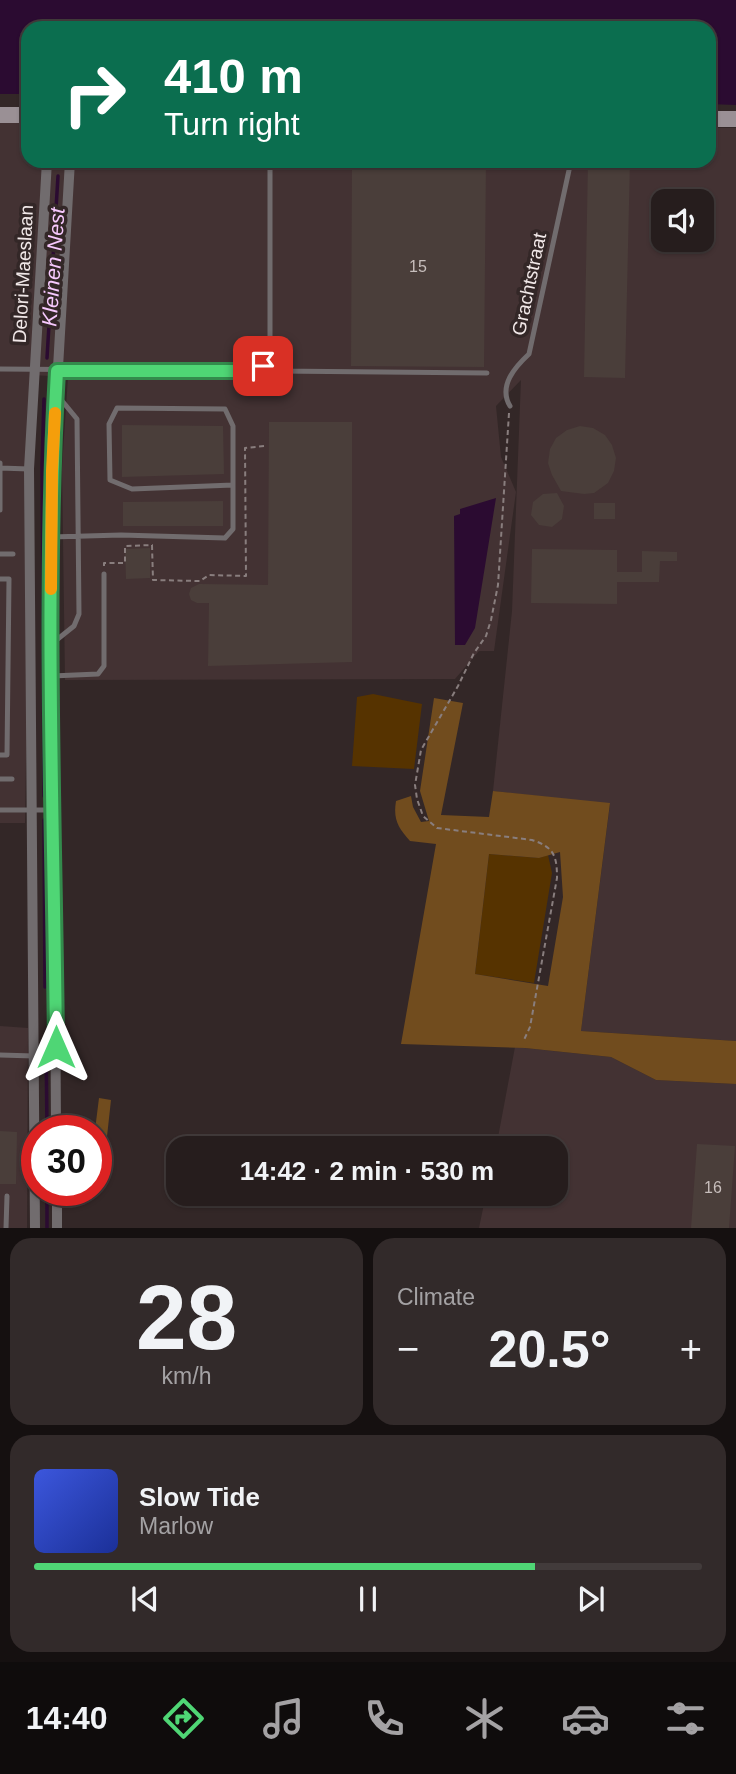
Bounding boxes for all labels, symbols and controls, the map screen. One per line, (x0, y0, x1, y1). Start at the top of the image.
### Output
icon: right (49, 49, 140, 140)
text: 410 m (164, 49, 303, 103)
text: Turn right (164, 106, 300, 142)
map controls (651, 189, 714, 252)
button: sound (651, 189, 714, 252)
street label: Delori-Maeslaan (9, 204, 37, 344)
water label: Kleinen Nest (37, 206, 69, 327)
street label: Grachtstraat (508, 230, 550, 337)
house number: 15 (409, 258, 427, 275)
pin (233, 336, 293, 396)
icon: arrive (244, 347, 282, 385)
position arrow (19, 1010, 93, 1084)
speed limit sign: 30 (21, 1115, 112, 1206)
text: 14:42 · 2 min · 530 m (240, 1156, 494, 1186)
house number: 16 (704, 1179, 722, 1196)
text: 28 (136, 1267, 237, 1368)
text: Climate (397, 1284, 475, 1310)
text: 20.5° (488, 1320, 611, 1378)
text: − (397, 1328, 419, 1370)
text: + (680, 1328, 702, 1370)
text: km/h (162, 1363, 211, 1389)
text: Slow Tide (139, 1482, 260, 1512)
text: Marlow (139, 1513, 213, 1539)
icon: previous (126, 1580, 164, 1618)
icon: pause (349, 1580, 387, 1618)
icon: next (572, 1580, 610, 1618)
icon: directions (159, 1694, 208, 1743)
icon: music (259, 1694, 308, 1743)
icon: phone (360, 1694, 409, 1743)
icon: climate (460, 1694, 509, 1743)
icon: car (561, 1694, 610, 1743)
icon: filters (661, 1694, 710, 1743)
text: 14:40 (26, 1700, 108, 1736)

